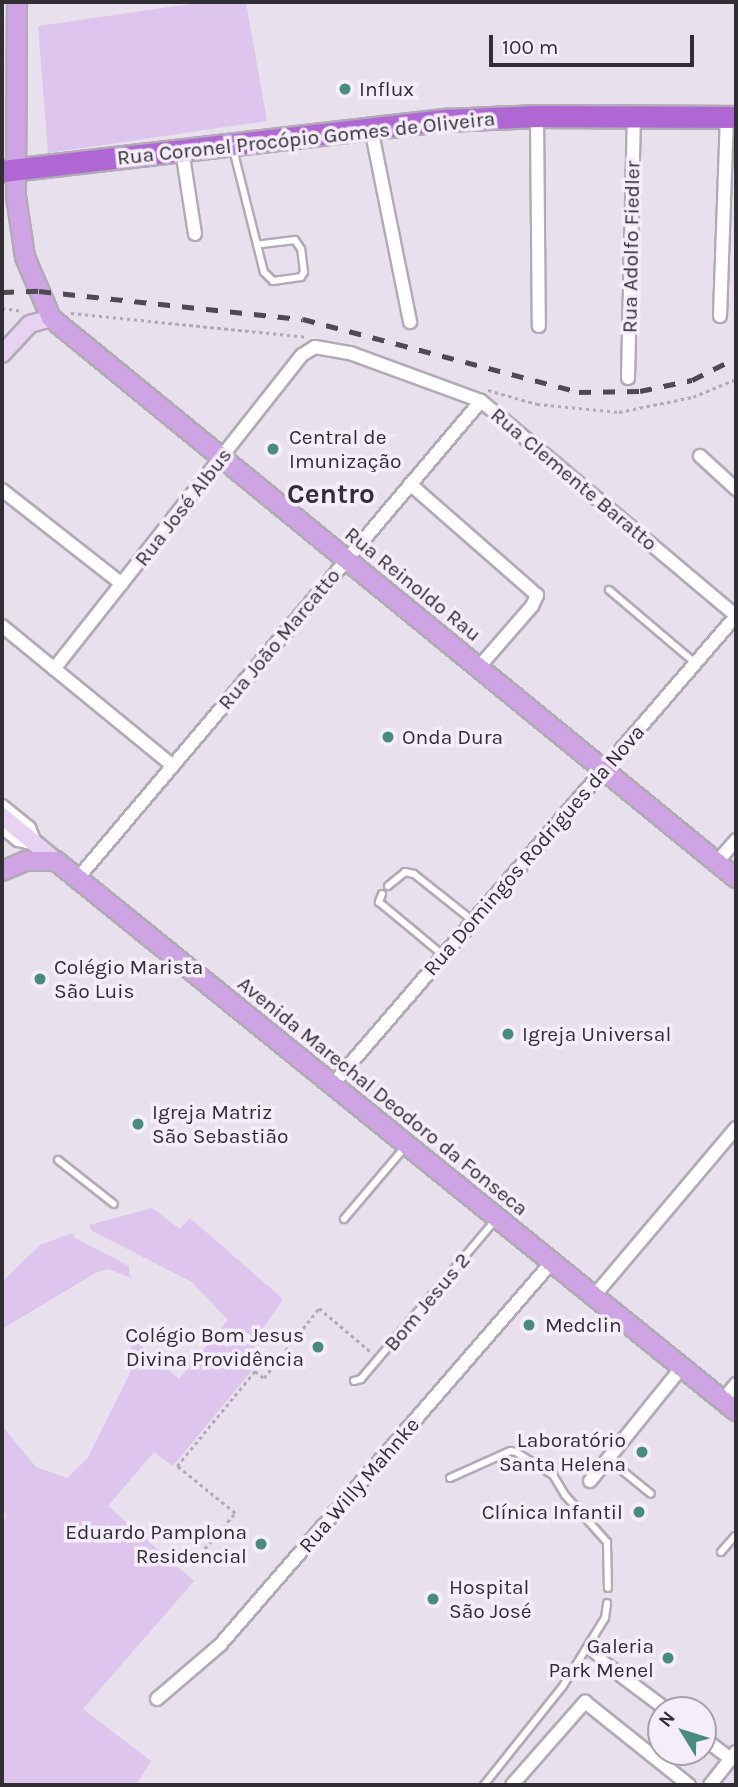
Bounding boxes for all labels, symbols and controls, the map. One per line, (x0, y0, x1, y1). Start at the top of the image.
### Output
scale bar (493, 21, 698, 65)
text: 100 m (502, 35, 559, 59)
place label: Influx (359, 76, 414, 102)
marker: Influx (337, 81, 353, 97)
street label: Rua Coronel Procópio Gomes de Oliveira (116, 106, 496, 170)
street label: Rua Adolfo Fiedler (617, 161, 645, 333)
street label: Rua Clemente Baratto (486, 402, 662, 556)
place label: Central de Imunização (289, 424, 402, 474)
marker: Central de Imunização (263, 439, 283, 459)
street label: Rua José Albus (129, 443, 237, 571)
district label: Centro (287, 477, 375, 511)
street label: Rua Reinoldo Rau (340, 521, 486, 647)
street label: Rua João Marcatto (213, 563, 345, 715)
street label: Rua Domingos Rodrigues da Nova (418, 719, 650, 981)
place label: Onda Dura (402, 724, 503, 750)
marker: Onda Dura (380, 729, 396, 745)
place label: Colégio Marista São Luis (54, 954, 203, 1004)
marker: Colégio Marista São Luis (32, 971, 48, 987)
street label: Avenida Marechal Deodoro da Fonseca (233, 971, 533, 1221)
place label: Igreja Universal (522, 1021, 671, 1047)
marker: Igreja Universal (500, 1026, 516, 1042)
place label: Igreja Matriz São Sebastião (152, 1099, 288, 1149)
marker: Igreja Matriz São Sebastião (130, 1116, 146, 1132)
street label: Bom Jesus 2 (379, 1248, 475, 1356)
place label: Medclin (545, 1312, 622, 1338)
marker: Medclin (519, 1315, 539, 1335)
place label: Colégio Bom Jesus Divina Providência (125, 1322, 304, 1372)
marker: Colégio Bom Jesus Divina Providência (310, 1339, 326, 1355)
street label: Rua Willy Mahnke (293, 1412, 425, 1558)
place label: Laboratório Santa Helena (499, 1427, 626, 1477)
marker: Laboratório Santa Helena (632, 1442, 652, 1462)
place label: Clínica Infantil (482, 1499, 623, 1525)
marker: Clínica Infantil (629, 1502, 649, 1522)
place label: Eduardo Pamplona Residencial (65, 1519, 247, 1569)
marker: Eduardo Pamplona Residencial (253, 1536, 269, 1552)
place label: Hospital São José (449, 1574, 531, 1624)
marker: Hospital São José (423, 1589, 443, 1609)
place label: Galeria Park Menel (548, 1633, 654, 1683)
marker: Galeria Park Menel (660, 1650, 676, 1666)
north arrow (647, 1696, 717, 1766)
text: N (654, 1707, 680, 1731)

